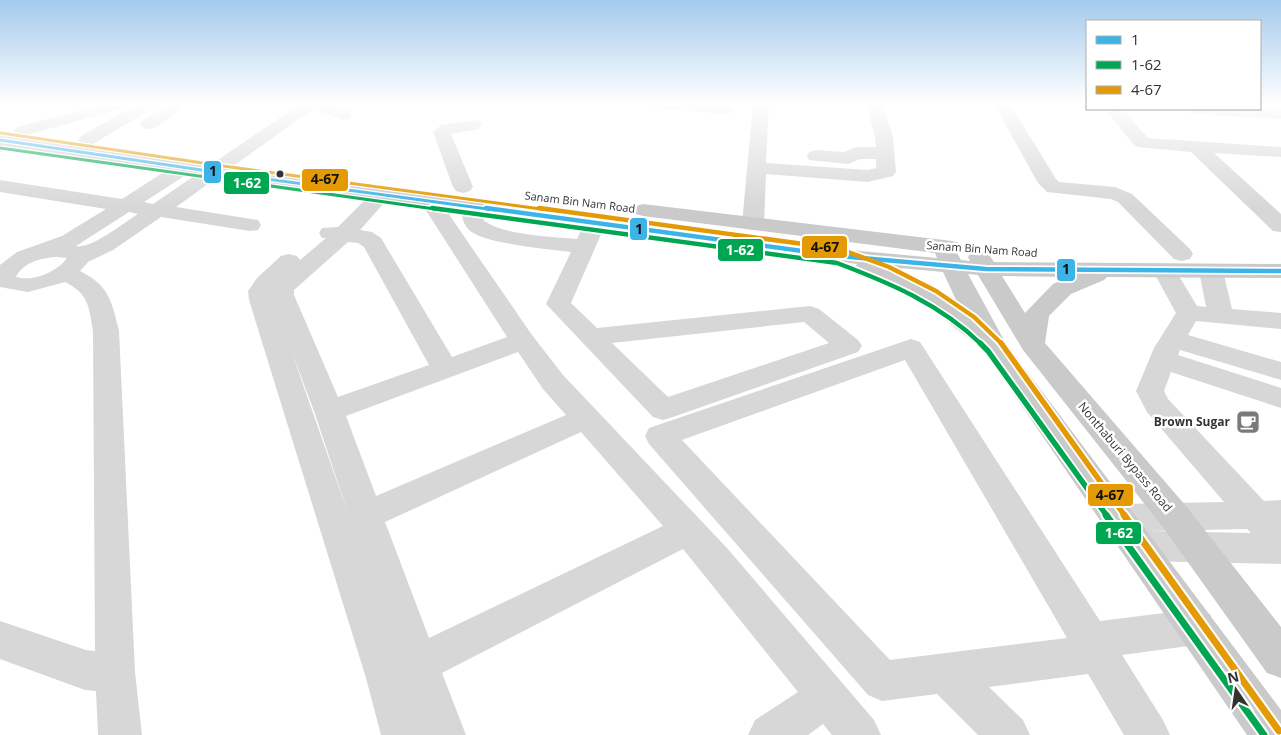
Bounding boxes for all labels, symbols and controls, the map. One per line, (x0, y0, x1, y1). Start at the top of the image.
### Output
legend (1086, 20, 1261, 110)
text: 1 (1131, 29, 1140, 49)
text: 1-62 (1131, 54, 1162, 74)
text: 4-67 (1131, 79, 1162, 99)
line badge: 1 (203, 160, 222, 184)
text: 1 (209, 161, 217, 180)
line badge: 4-67 (301, 168, 349, 192)
unlabelled marker (275, 169, 285, 179)
text: 4-67 (311, 169, 339, 188)
line badge: 1-62 (223, 171, 270, 195)
text: 1-62 (233, 173, 261, 192)
street label: Sanam Bin Nam Road (524, 187, 636, 216)
line badge: 1 (629, 217, 648, 241)
text: 1 (635, 219, 643, 238)
line badge: 4-67 (801, 235, 848, 259)
text: 4-67 (811, 237, 839, 256)
street label: Sanam Bin Nam Road (926, 237, 1038, 260)
line badge: 1-62 (717, 238, 764, 262)
text: 1-62 (726, 240, 754, 259)
line badge: 1 (1056, 258, 1076, 282)
text: 1 (1062, 259, 1070, 278)
street label: Nonthaburi Bypass Road (1074, 398, 1176, 515)
cafe icon: Brown Sugar (1235, 409, 1261, 435)
place label: Brown Sugar (1154, 413, 1231, 430)
line badge: 4-67 (1087, 483, 1134, 507)
text: 4-67 (1096, 485, 1124, 504)
line badge: 1-62 (1095, 521, 1142, 545)
text: 1-62 (1105, 523, 1133, 542)
north arrow (1211, 665, 1261, 715)
text: N (1225, 666, 1241, 687)

